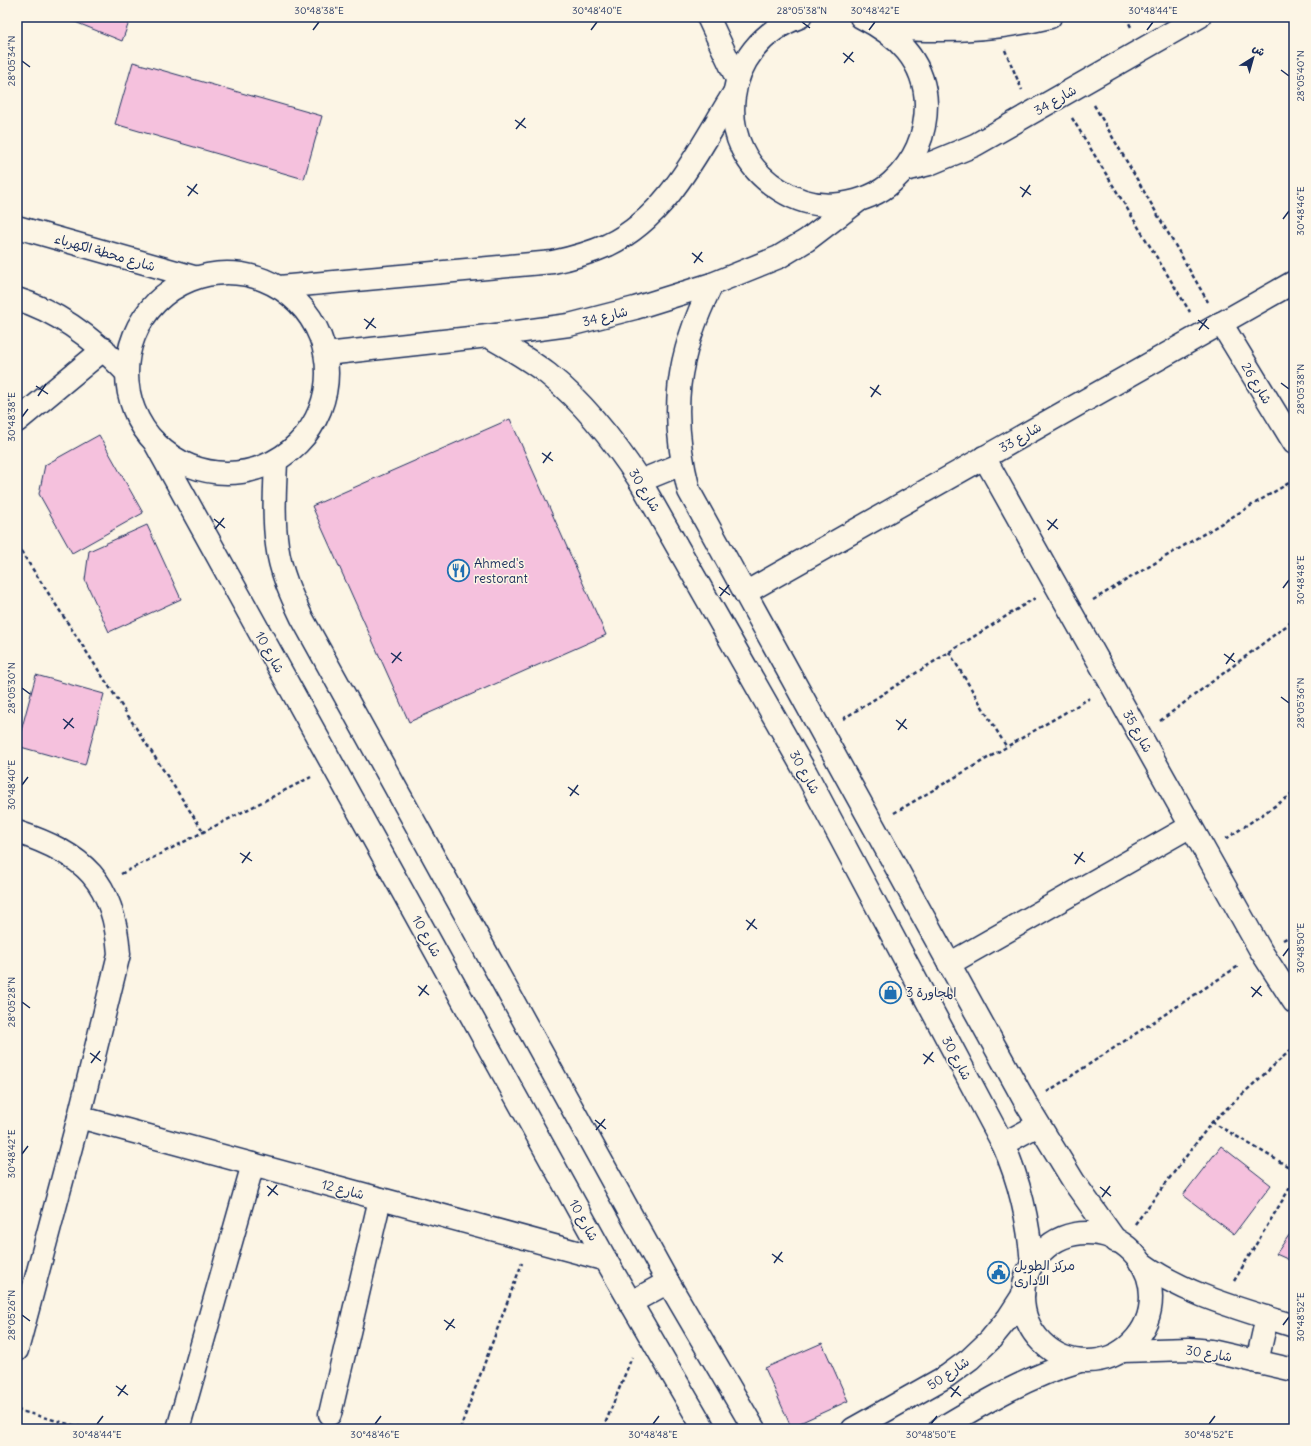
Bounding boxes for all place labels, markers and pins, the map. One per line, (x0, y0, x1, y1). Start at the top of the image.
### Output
place label: Ahmed's restorant (474, 555, 529, 587)
restaurant icon: Ahmed's restorant (446, 557, 472, 583)
shop icon: المجاورة 3 (877, 979, 903, 1005)
place label: المجاورة 3 (906, 984, 956, 1001)
place label: مركز الطويل الادارى (1014, 1257, 1075, 1289)
public building icon: مركز الطويل الادارى (985, 1259, 1011, 1285)

